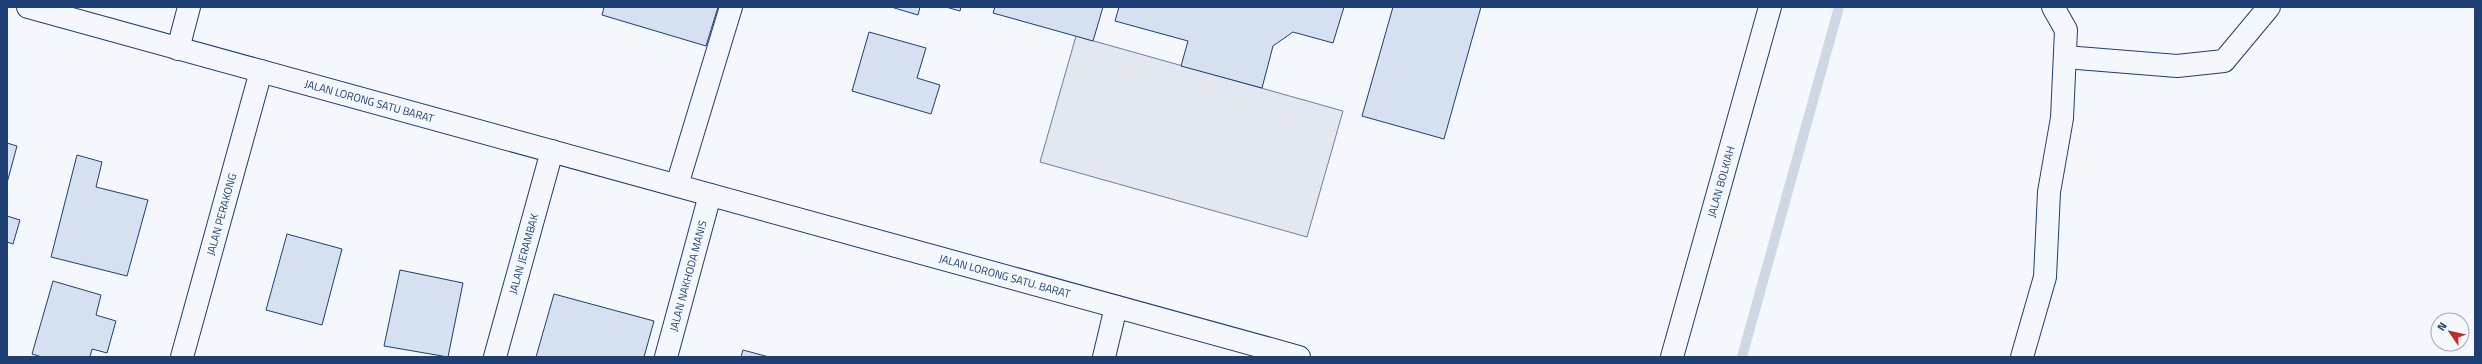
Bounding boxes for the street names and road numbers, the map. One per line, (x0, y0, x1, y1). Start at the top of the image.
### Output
street label: JALAN LORONG SATU BARAT (303, 76, 436, 126)
street label: JALAN BOLKIAH (1703, 144, 1739, 219)
street label: JALAN PERAKONG (202, 171, 240, 257)
street label: JALAN JERAMBAK (505, 211, 542, 296)
street label: JALAN NAKHODA MANIS (665, 219, 711, 333)
street label: JALAN LORONG SATU. BARAT (937, 250, 1072, 302)

